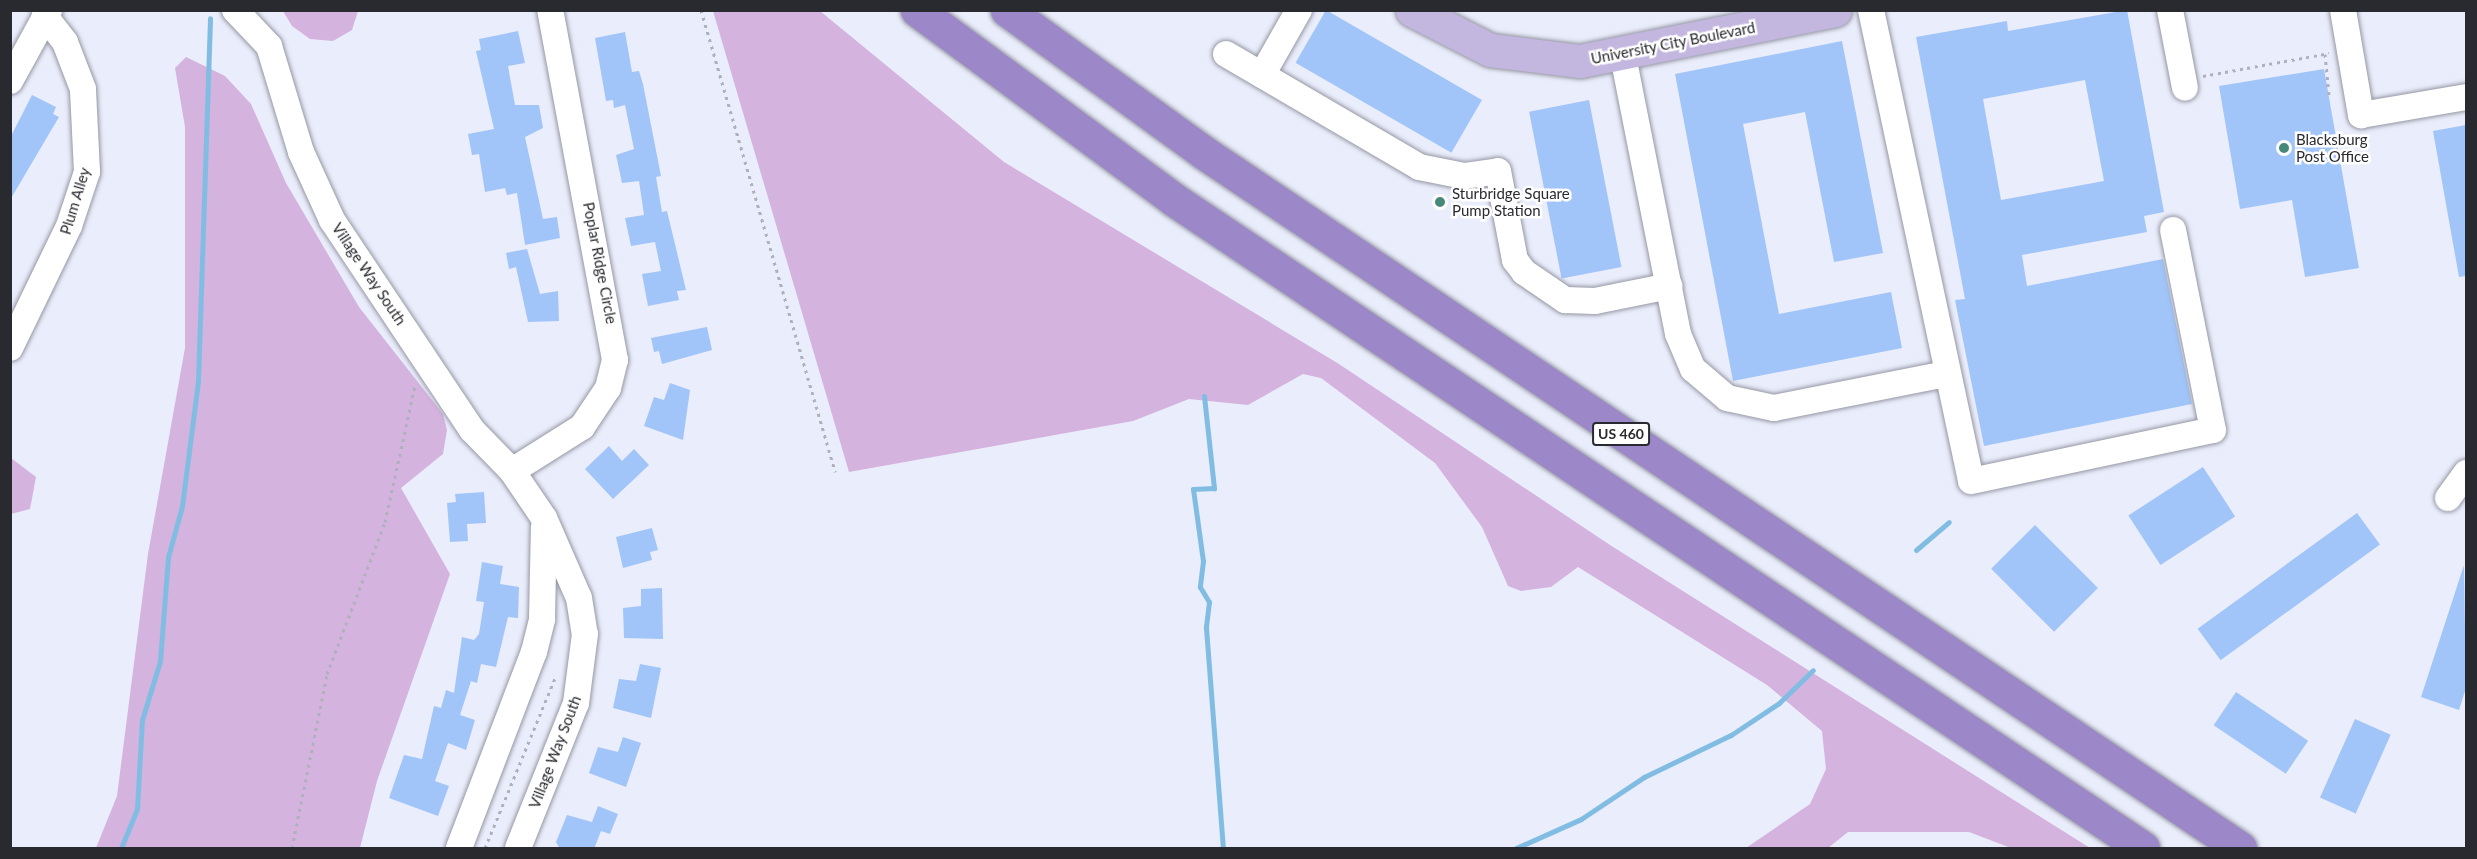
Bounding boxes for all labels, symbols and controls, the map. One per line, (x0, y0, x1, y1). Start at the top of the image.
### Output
street label: University City Boulevard (1589, 18, 1757, 68)
place label: Blacksburg Post Office (2296, 130, 2369, 165)
marker: Blacksburg Post Office (2277, 141, 2291, 155)
street label: Plum Alley (56, 165, 94, 237)
place label: Sturbridge Square Pump Station (1452, 184, 1570, 219)
marker: Sturbridge Square Pump Station (1433, 195, 1447, 209)
street label: Poplar Ridge Circle (579, 200, 621, 326)
street label: Village Way South (328, 219, 410, 329)
road number: US 460 (1591, 423, 1651, 445)
street label: Village Way South (525, 693, 585, 811)

